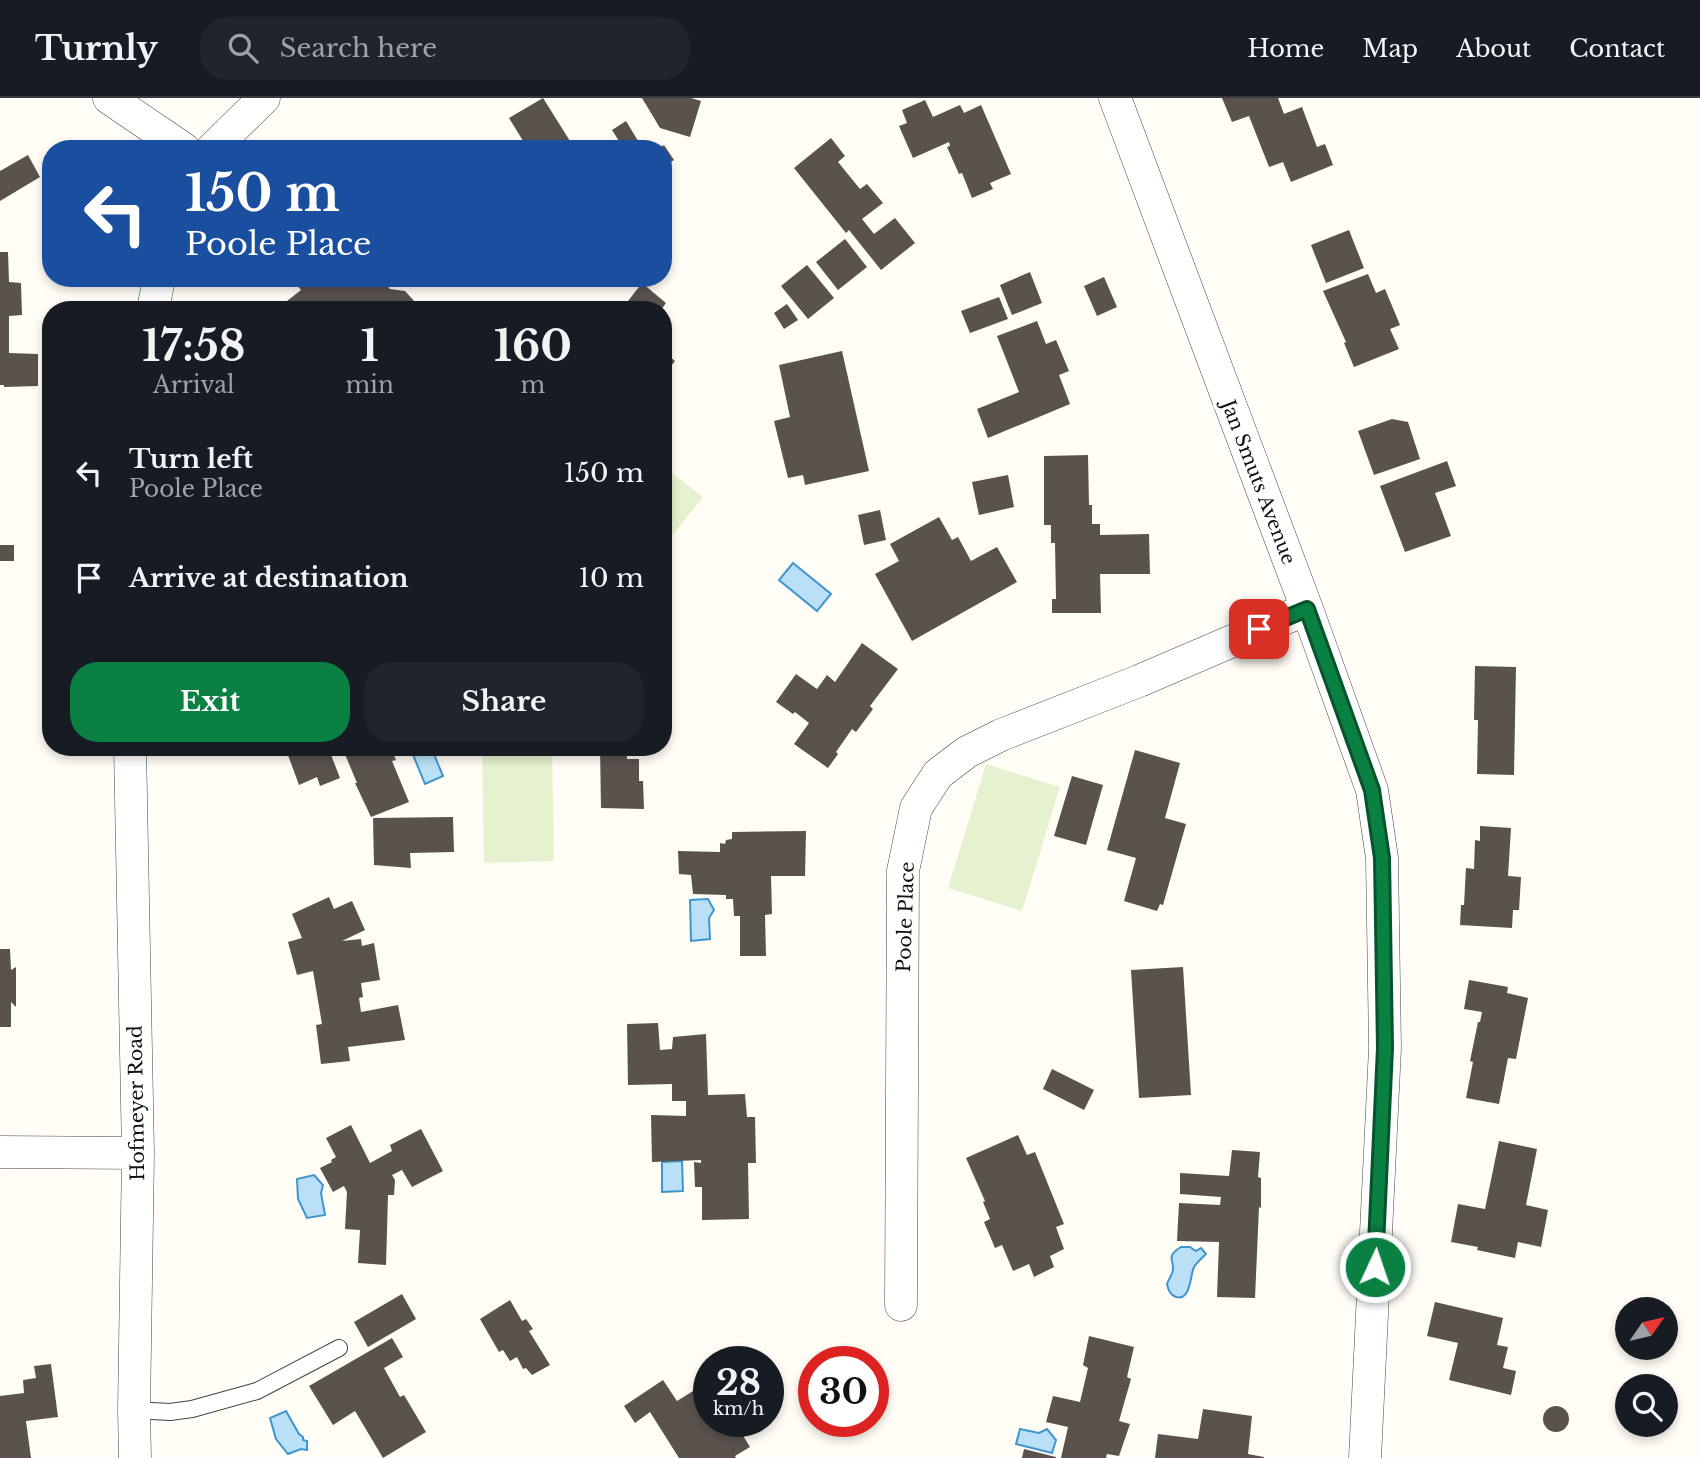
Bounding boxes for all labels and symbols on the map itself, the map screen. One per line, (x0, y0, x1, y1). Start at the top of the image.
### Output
street label: Jan Smuts Avenue (1216, 394, 1300, 568)
pin (1229, 599, 1289, 659)
street label: Poole Place (892, 861, 919, 973)
street label: Hofmeyer Road (124, 1025, 149, 1181)
position arrow (1338, 1230, 1412, 1304)
north arrow (1615, 1297, 1678, 1360)
speed limit sign: 30 (798, 1346, 889, 1437)

